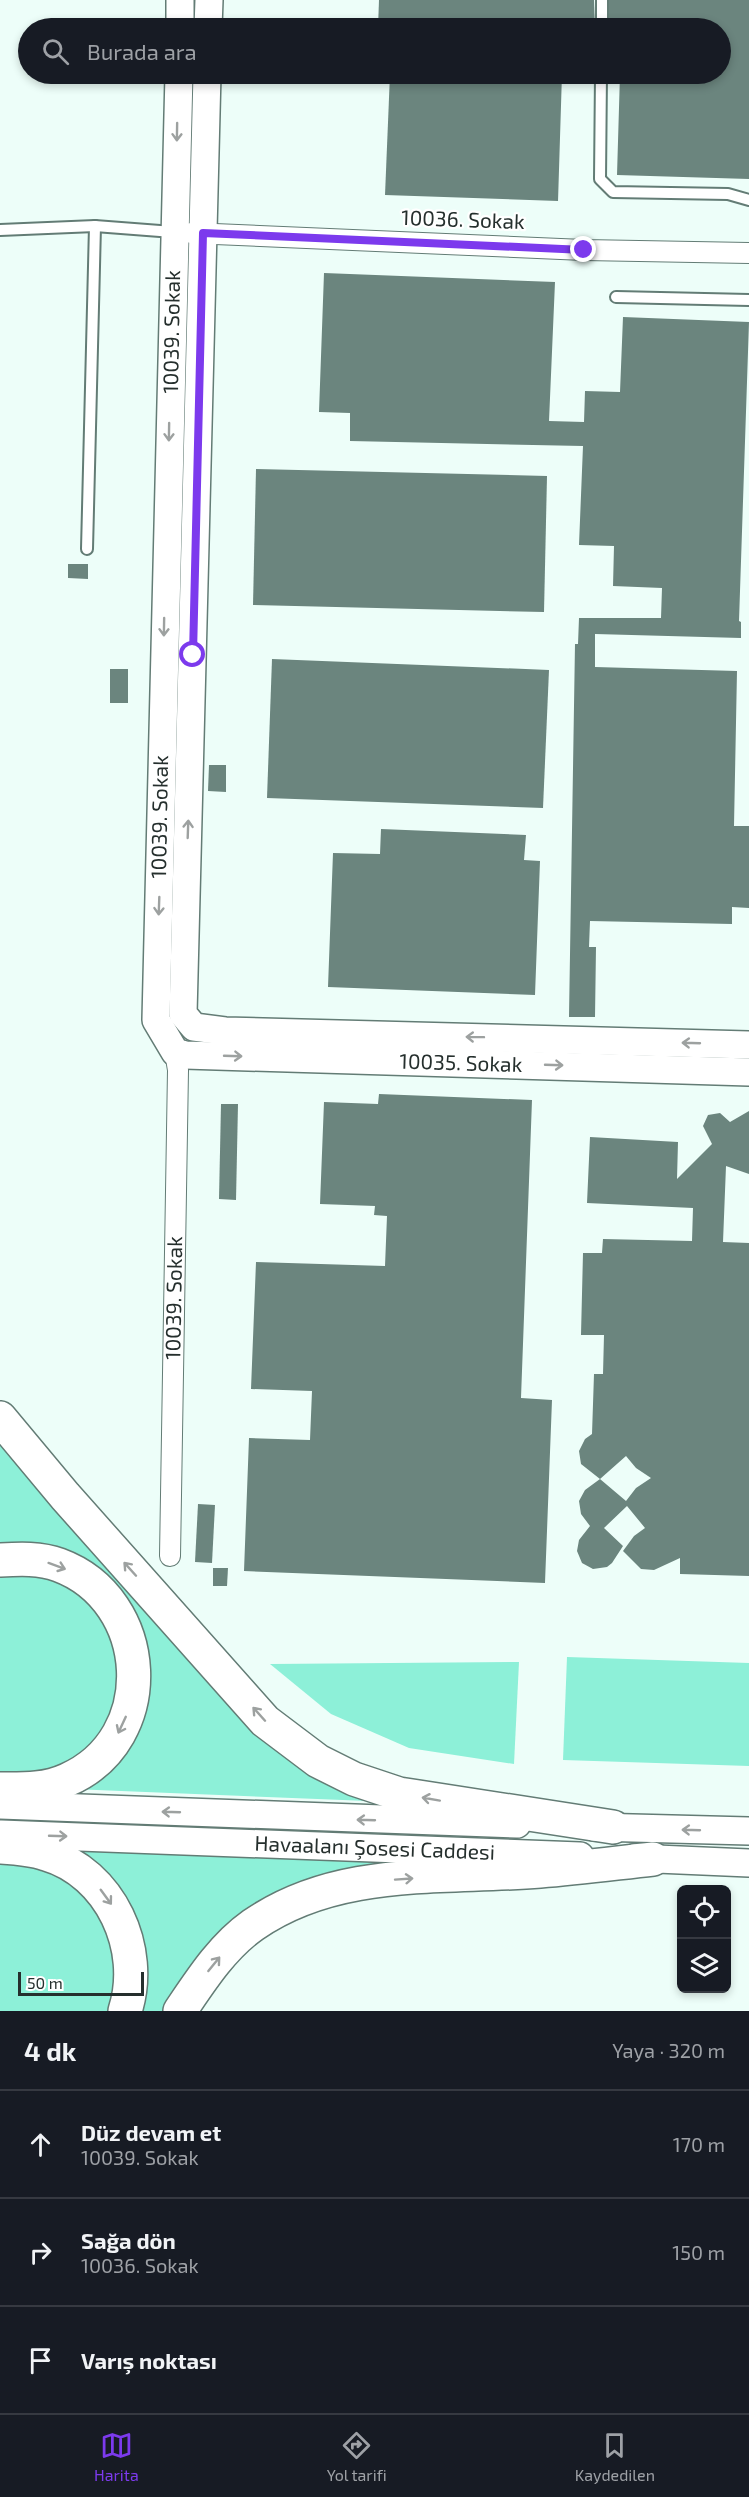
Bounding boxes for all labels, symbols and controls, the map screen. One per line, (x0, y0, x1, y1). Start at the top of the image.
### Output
search box (18, 18, 731, 84)
icon: search (39, 35, 72, 68)
text: Burada ara (87, 38, 197, 64)
one-way arrow (171, 121, 183, 141)
street label: 10036. Sokak (401, 204, 525, 233)
route end (570, 236, 596, 262)
street label: 10039. Sokak (157, 270, 184, 394)
one-way arrow (164, 421, 175, 441)
one-way arrow (158, 616, 170, 636)
route start (179, 641, 205, 667)
street label: 10039. Sokak (145, 755, 172, 879)
one-way arrow (182, 820, 194, 840)
one-way arrow (153, 895, 164, 915)
one-way arrow (465, 1032, 485, 1043)
one-way arrow (681, 1037, 701, 1049)
street label: 10035. Sokak (399, 1047, 523, 1076)
one-way arrow (222, 1050, 242, 1062)
one-way arrow (543, 1060, 563, 1071)
street label: 10039. Sokak (159, 1236, 186, 1360)
one-way arrow (48, 1561, 66, 1572)
one-way arrow (123, 1562, 137, 1577)
one-way arrow (252, 1707, 267, 1722)
one-way arrow (116, 1716, 127, 1734)
one-way arrow (422, 1793, 441, 1804)
one-way arrow (162, 1807, 182, 1818)
one-way arrow (357, 1814, 376, 1826)
one-way arrow (681, 1824, 701, 1835)
one-way arrow (48, 1830, 68, 1841)
street label: Havaalanı Şosesi Caddesi (254, 1830, 495, 1864)
one-way arrow (394, 1873, 414, 1884)
map controls (677, 1885, 731, 1993)
button: locate (677, 1885, 731, 1939)
one-way arrow (99, 1889, 112, 1905)
button: layers (677, 1939, 731, 1993)
one-way arrow (207, 1956, 220, 1972)
scale bar (18, 1969, 144, 1996)
text: 50 m (27, 1973, 63, 1992)
text: 4 dk (24, 2035, 76, 2066)
text: Yaya · 320 m (612, 2038, 725, 2062)
text: Düz devam et (81, 2119, 221, 2145)
icon: ahead (24, 2128, 57, 2161)
text: 170 m (673, 2132, 725, 2156)
text: 10039. Sokak (81, 2145, 199, 2169)
text: Sağa dön (81, 2227, 176, 2253)
icon: right (24, 2236, 57, 2269)
text: 150 m (672, 2240, 725, 2264)
text: 10036. Sokak (81, 2253, 199, 2277)
icon: arrive (24, 2344, 57, 2377)
text: Varış noktası (81, 2347, 217, 2373)
tab: Harita (94, 2429, 139, 2484)
tab: Yol tarifi (327, 2429, 387, 2484)
tab: Kaydedilen (575, 2429, 655, 2484)

